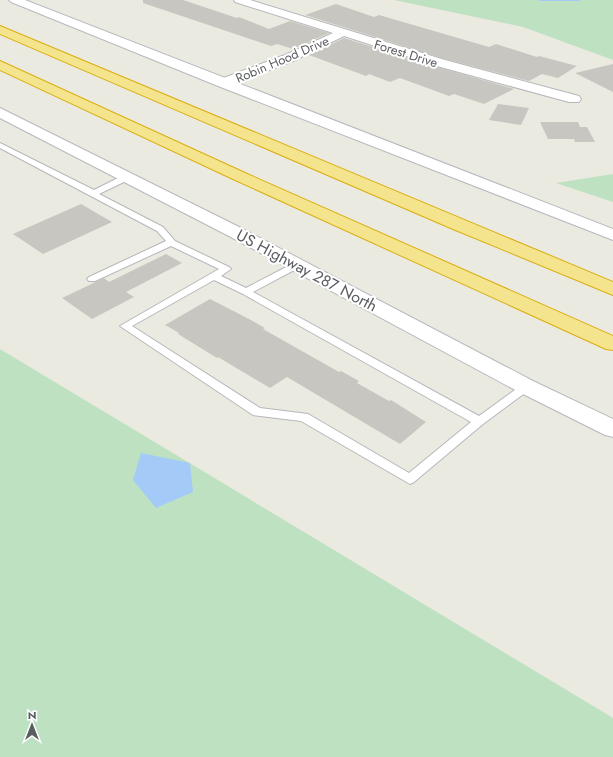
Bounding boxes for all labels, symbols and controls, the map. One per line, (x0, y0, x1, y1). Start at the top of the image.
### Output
street label: Robin Hood Drive (233, 31, 332, 88)
street label: Forest Drive (372, 35, 440, 72)
street label: US Highway 287 North (232, 224, 381, 317)
north arrow (12, 705, 52, 745)
text: N (28, 707, 36, 723)

